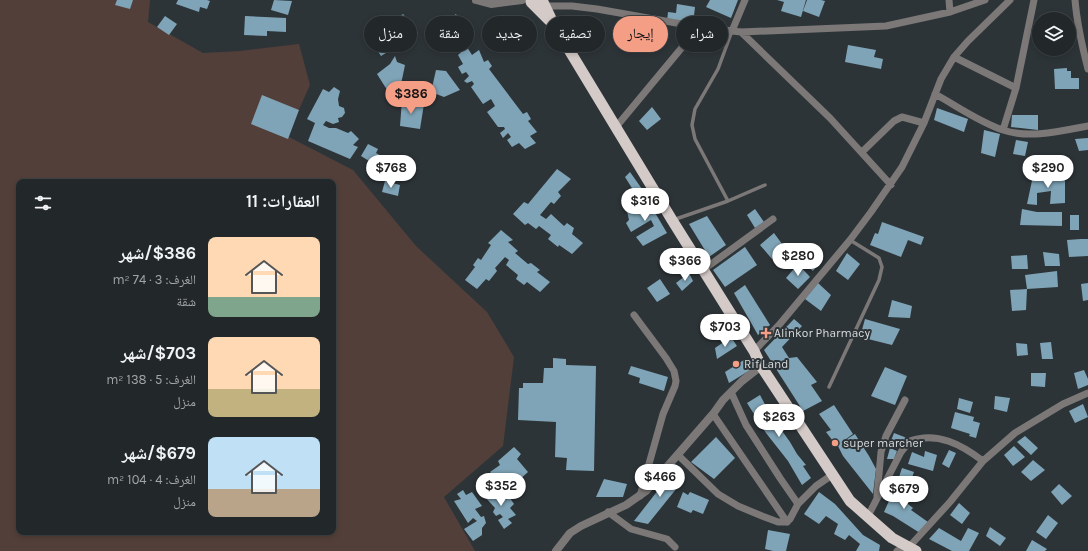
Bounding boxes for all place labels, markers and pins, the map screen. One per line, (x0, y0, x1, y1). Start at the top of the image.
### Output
pin: $386 (387, 81, 435, 115)
pin: $768 (367, 155, 415, 189)
pin: $290 (1024, 155, 1072, 189)
pin: $316 (621, 188, 669, 222)
pin: $280 (774, 243, 822, 277)
pin: $366 (661, 248, 709, 282)
pin: $703 (701, 314, 749, 348)
place label: Alinkor Pharmacy (774, 326, 870, 340)
marker: Alinkor Pharmacy (761, 328, 771, 338)
place label: Rif Land (744, 357, 788, 371)
marker: Rif Land (731, 359, 741, 369)
pin: $263 (755, 404, 803, 438)
place label: super marcher (843, 436, 924, 450)
marker: super marcher (830, 438, 840, 448)
pin: $466 (636, 464, 684, 498)
pin: $352 (477, 473, 525, 507)
pin: $679 (880, 476, 928, 510)

